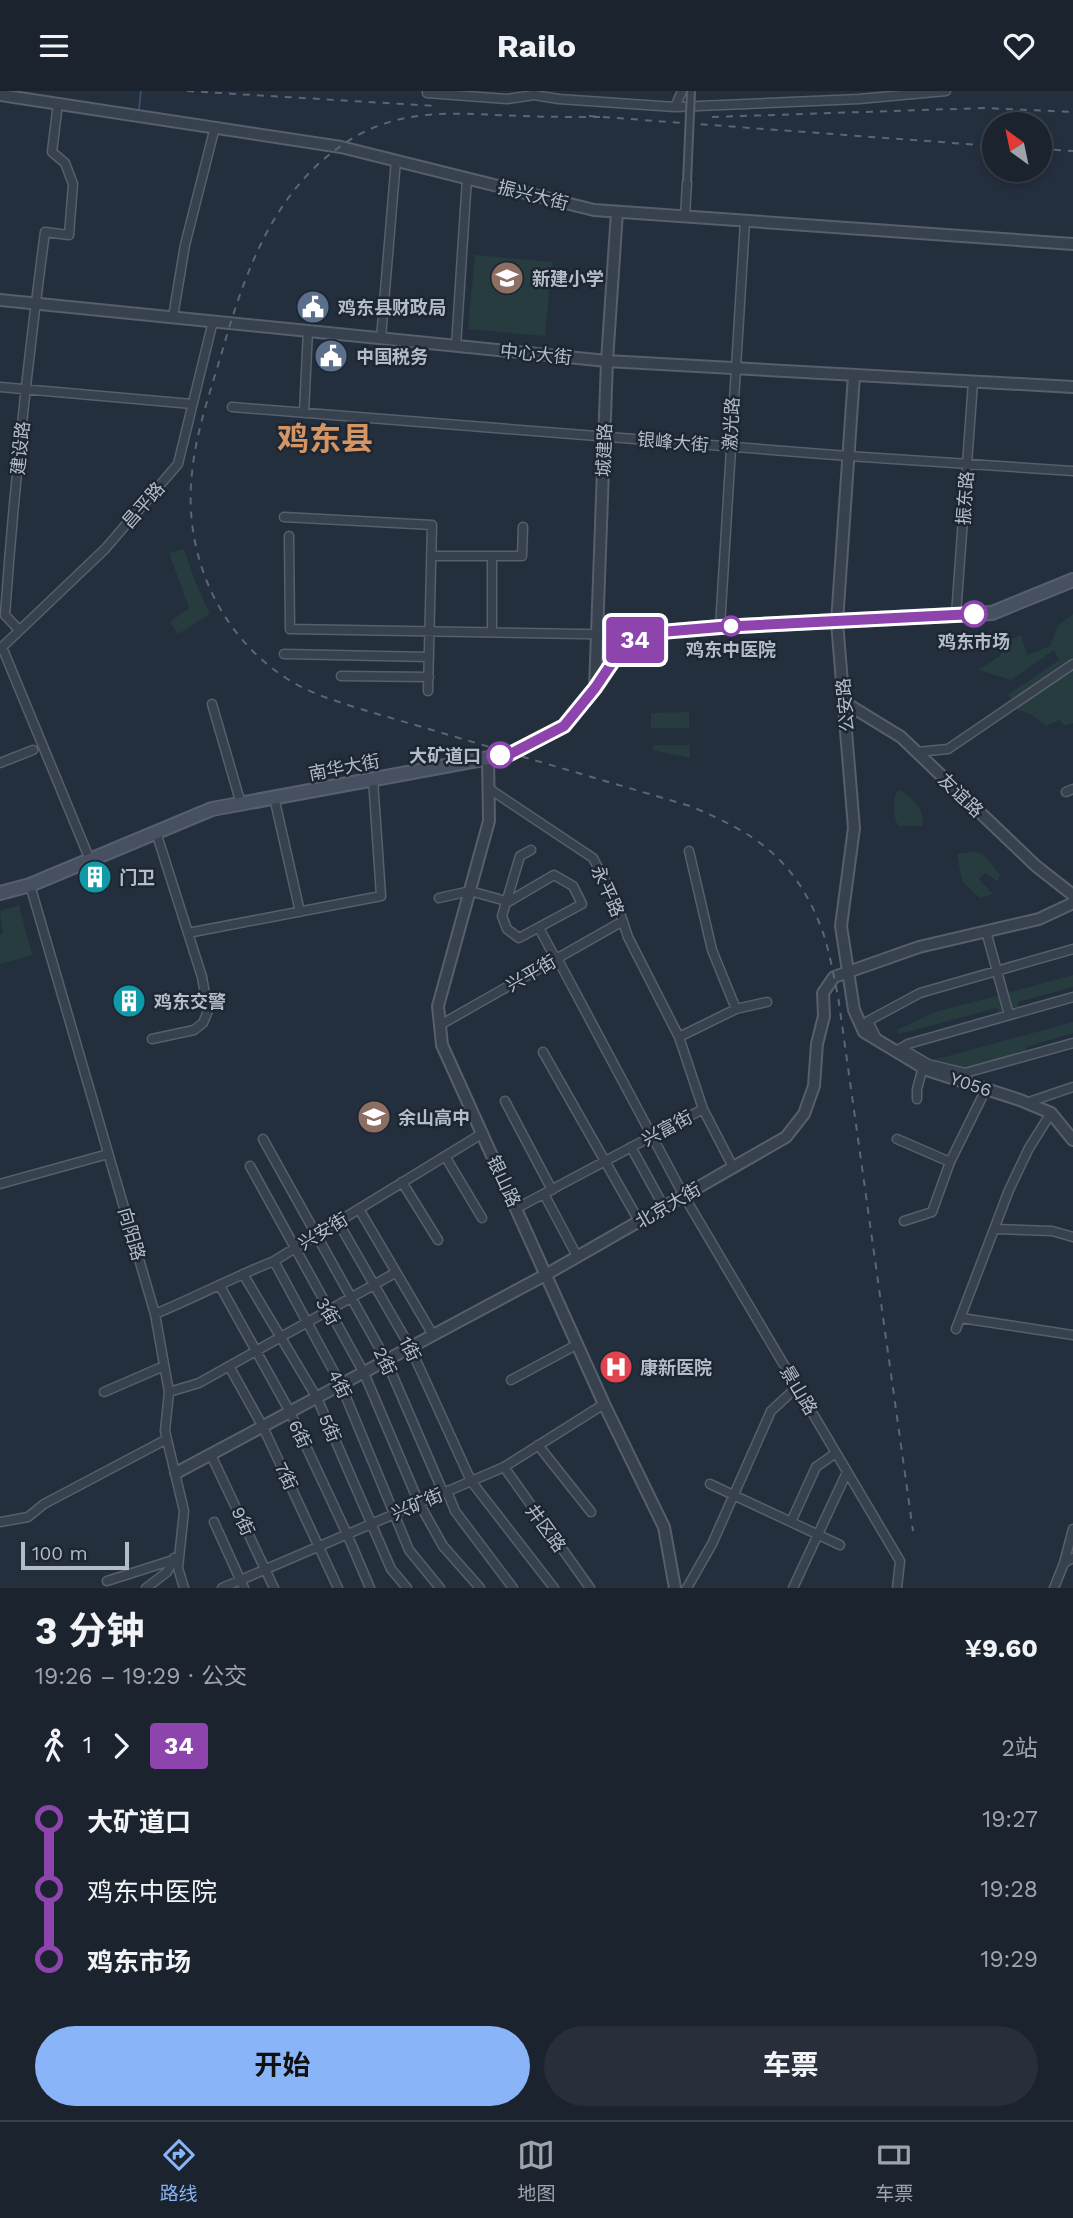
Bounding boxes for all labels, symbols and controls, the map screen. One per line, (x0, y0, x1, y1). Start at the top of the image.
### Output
icon: menu (35, 27, 73, 65)
text: Railo (497, 27, 576, 65)
icon: heart (1000, 27, 1038, 65)
north arrow (982, 112, 1052, 182)
map controls (982, 112, 1052, 182)
street label: 振兴大街 (496, 176, 570, 214)
school or university icon: 新建小学 (488, 259, 526, 297)
place label: 新建小学 (532, 268, 604, 289)
public building icon: 鸡东县财政局 (294, 288, 332, 326)
place label: 鸡东县财政局 (338, 297, 446, 318)
public building icon: 中国税务 (312, 337, 350, 375)
street label: 中心大街 (499, 340, 573, 368)
place label: 中国税务 (356, 346, 428, 367)
street label: 激光路 (719, 396, 743, 452)
street label: 建设路 (7, 420, 33, 476)
district label: 鸡东县 (277, 420, 373, 458)
street label: 城建路 (593, 423, 615, 477)
street label: 银峰大街 (636, 428, 710, 456)
street label: 振东路 (953, 470, 977, 526)
street label: 昌平路 (117, 478, 169, 532)
marker: 鸡东市场 (961, 601, 987, 627)
marker: 鸡东中医院 (721, 616, 741, 636)
line badge: 34 (604, 617, 666, 663)
text: 34 (620, 626, 650, 654)
place label: 鸡东市场 (938, 631, 1010, 652)
place label: 鸡东中医院 (686, 639, 776, 660)
street label: 公安路 (832, 677, 858, 733)
marker: 大矿道口 (487, 742, 513, 768)
place label: 大矿道口 (409, 745, 481, 766)
street label: 南华大街 (307, 750, 381, 784)
street label: 友谊路 (934, 769, 988, 821)
building icon: 门卫 (76, 858, 114, 896)
street label: 永平路 (587, 862, 629, 920)
place label: 门卫 (119, 867, 155, 888)
street label: 兴平街 (502, 950, 560, 996)
building icon: 鸡东交警 (110, 982, 148, 1020)
place label: 鸡东交警 (154, 991, 226, 1012)
street label: Y056 (948, 1067, 994, 1101)
school or university icon: 余山高中 (355, 1098, 393, 1136)
street label: 兴富街 (638, 1106, 696, 1150)
place label: 余山高中 (398, 1107, 470, 1128)
street label: 银山路 (483, 1152, 525, 1210)
street label: 北京大街 (632, 1178, 704, 1232)
street label: 向阳路 (114, 1205, 150, 1263)
street label: 兴安街 (294, 1208, 352, 1254)
street label: 3街 (312, 1293, 344, 1329)
street label: 1街 (395, 1333, 425, 1365)
street label: 2街 (369, 1344, 401, 1378)
hospital icon: 康新医院 (597, 1348, 635, 1386)
place label: 康新医院 (640, 1357, 712, 1378)
street label: 景山路 (776, 1361, 822, 1419)
street label: 4街 (324, 1366, 356, 1402)
street label: 5街 (315, 1411, 345, 1445)
street label: 6街 (284, 1416, 316, 1452)
street label: 7街 (270, 1459, 302, 1493)
street label: 兴矿街 (388, 1484, 446, 1524)
street label: 井区路 (522, 1500, 570, 1556)
street label: 9街 (227, 1503, 259, 1539)
scale bar (21, 1539, 130, 1571)
text: 100 m (32, 1542, 88, 1565)
text: 3 分钟 (35, 1609, 144, 1653)
text: ¥9.60 (965, 1633, 1038, 1663)
text: 19:26 – 19:29 · 公交 (35, 1663, 247, 1690)
icon: walk (35, 1727, 73, 1765)
icon: forward (102, 1727, 140, 1765)
text: 1 (83, 1732, 92, 1759)
text: 34 (164, 1732, 194, 1760)
text: 2站 (1002, 1735, 1038, 1762)
text: 19:27 (982, 1806, 1038, 1833)
text: 大矿道口 (87, 1807, 191, 1837)
text: 19:28 (980, 1876, 1038, 1903)
text: 鸡东中医院 (87, 1877, 217, 1907)
text: 19:29 (980, 1946, 1038, 1973)
text: 鸡东市场 (87, 1947, 191, 1977)
button: 开始 (35, 2026, 530, 2106)
button: 车票 (544, 2026, 1038, 2106)
tab: 路线 (160, 2136, 198, 2205)
tab: 地图 (517, 2136, 555, 2205)
tab: 车票 (875, 2136, 913, 2205)

